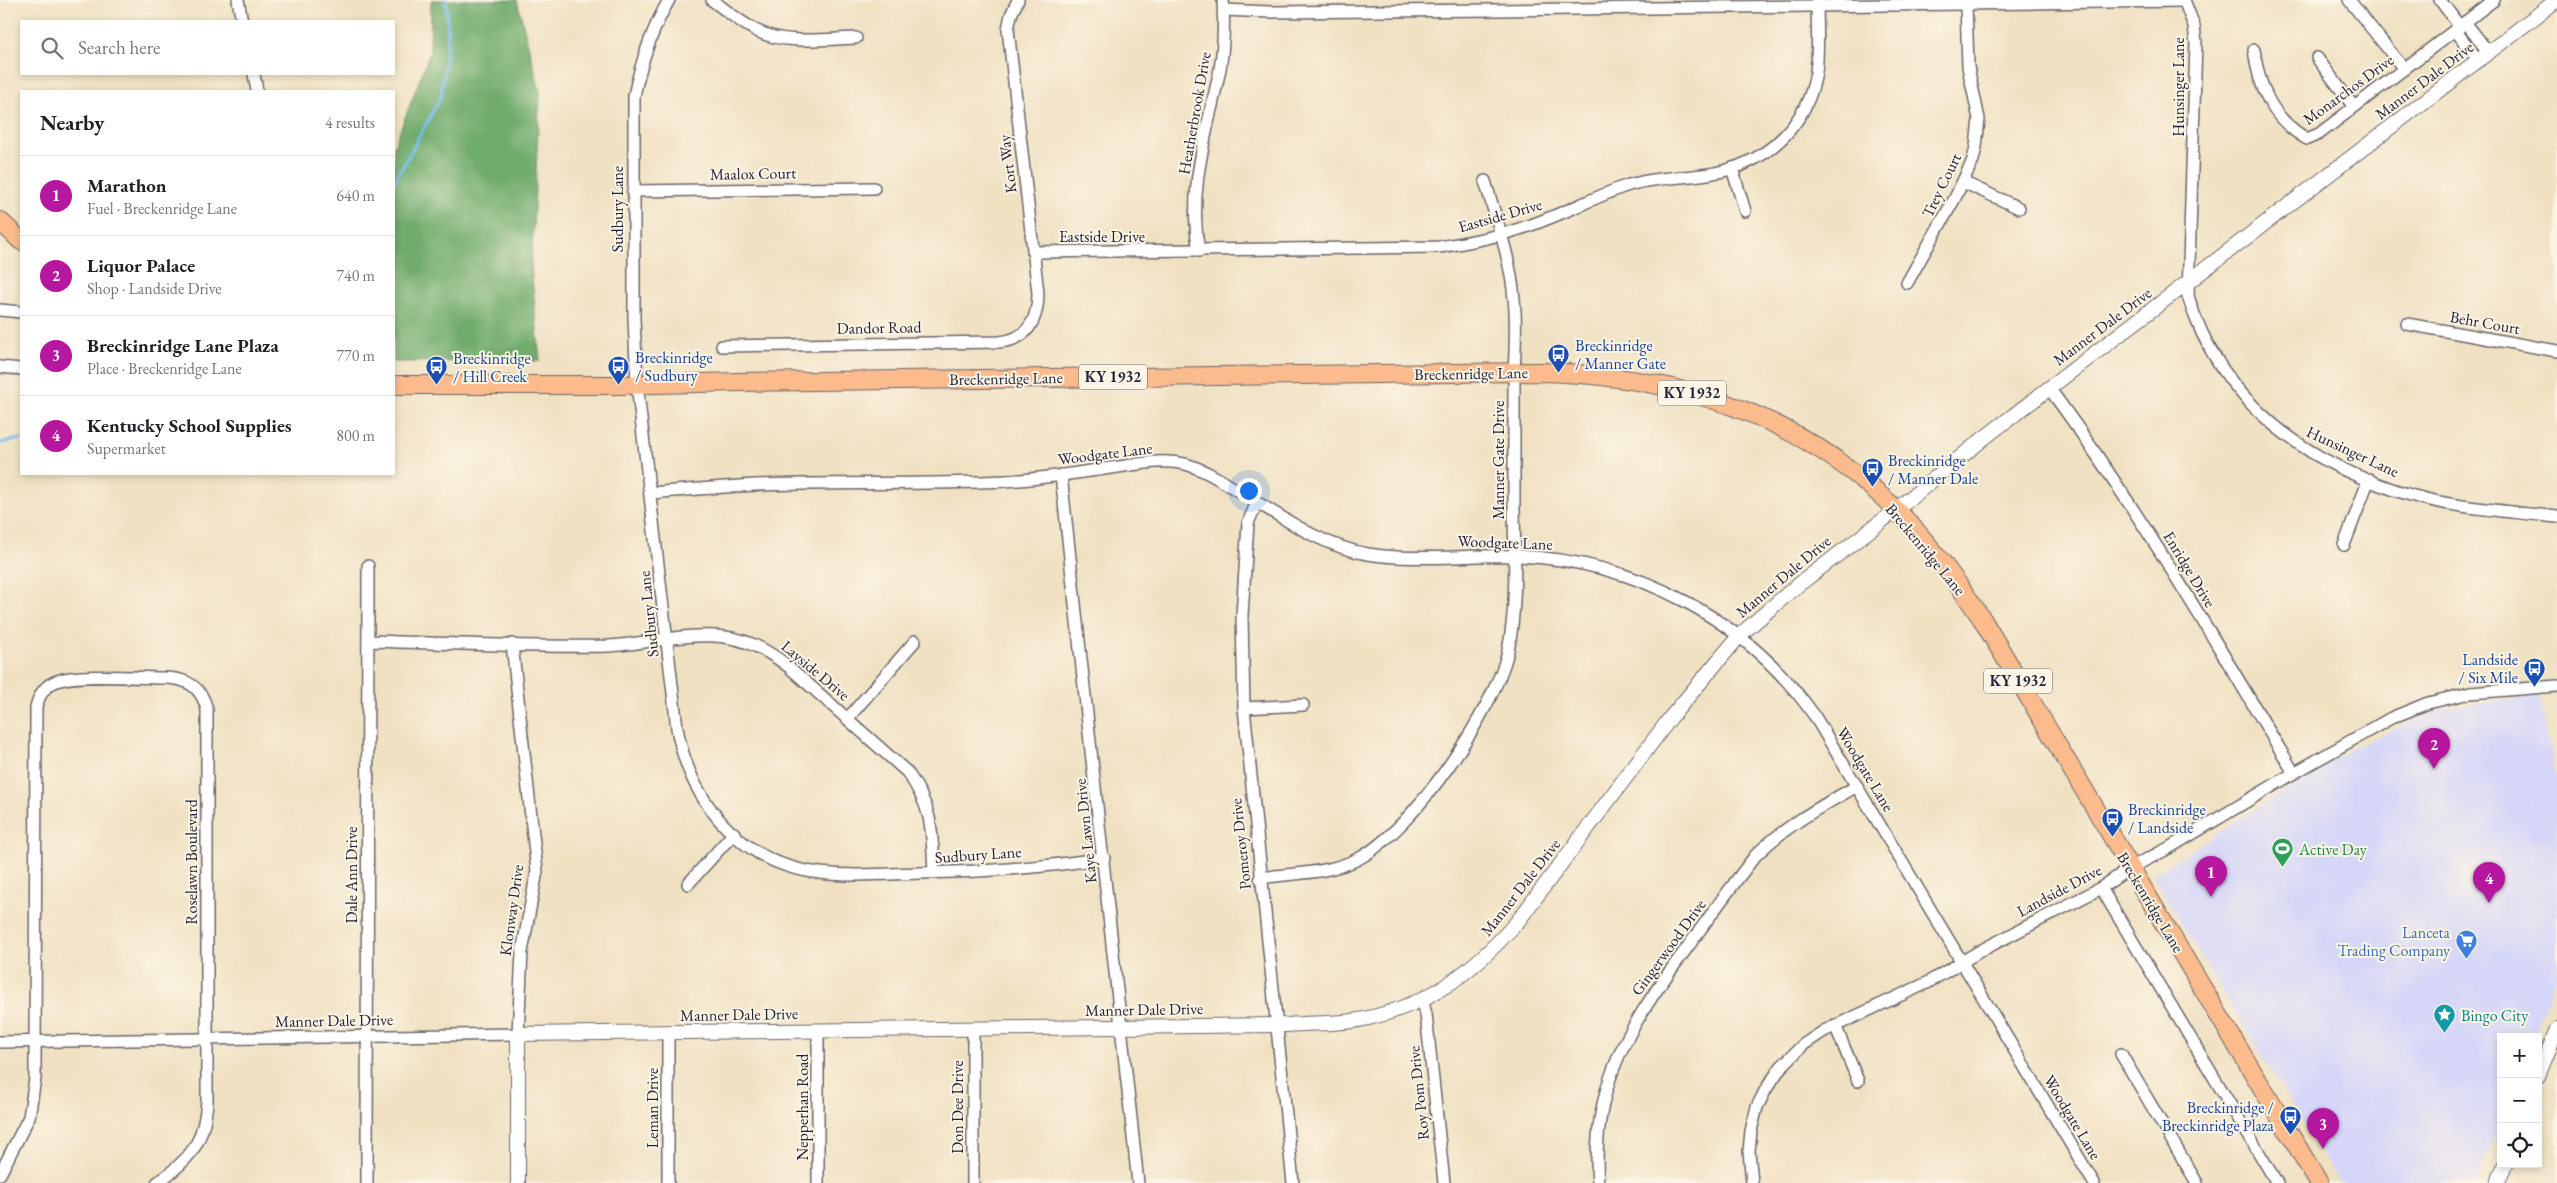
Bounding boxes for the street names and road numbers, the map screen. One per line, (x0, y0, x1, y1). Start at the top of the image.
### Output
street label: Manner Dale Drive (2371, 36, 2478, 124)
street label: Hunsinger Lane (2168, 37, 2189, 137)
street label: Monarchos Drive (2299, 49, 2398, 129)
street label: Heatherbrook Drive (1173, 50, 1216, 176)
street label: Kort Way (993, 133, 1021, 194)
street label: Trey Court (1917, 150, 1966, 221)
street label: Maalox Court (710, 162, 796, 185)
street label: Sudbury Lane (607, 166, 628, 252)
street label: Eastside Drive (1456, 194, 1544, 237)
street label: Eastside Drive (1059, 226, 1145, 247)
street label: Manner Dale Drive (2049, 282, 2156, 370)
street label: Behr Court (2448, 306, 2521, 339)
street label: Dandor Road (836, 316, 923, 339)
street label: Breckenridge Lane (1414, 362, 1528, 385)
road number: KY 1932 (1079, 364, 1147, 390)
street label: Breckenridge Lane (949, 367, 1063, 390)
road number: KY 1932 (1658, 380, 1726, 406)
street label: Manner Gate Drive (1488, 401, 1509, 519)
street label: Hunsinger Lane (2303, 421, 2402, 482)
street label: Woodgate Lane (1057, 437, 1154, 470)
street label: Breckenridge Lane (1881, 499, 1970, 600)
street label: Enridge Drive (2159, 527, 2221, 611)
street label: Woodgate Lane (1457, 530, 1553, 555)
street label: Manner Dale Drive (1731, 530, 1835, 622)
street label: Sudbury Lane (634, 570, 663, 658)
street label: Layside Drive (777, 636, 854, 705)
road number: KY 1932 (1984, 668, 2052, 694)
street label: Woodgate Lane (1832, 723, 1899, 815)
street label: Kaye Lawn Drive (1070, 777, 1101, 884)
street label: Pomeroy Drive (1225, 797, 1256, 891)
street label: Roselawn Boulevard (181, 798, 202, 925)
street label: Dale Ann Drive (341, 826, 362, 924)
street label: Manner Dale Drive (1476, 834, 1565, 940)
street label: Sudbury Lane (934, 841, 1022, 868)
street label: Breckenridge Lane (2112, 848, 2189, 956)
street label: Landside Drive (2013, 859, 2105, 922)
street label: Klonway Drive (495, 863, 528, 957)
street label: Gingerwood Drive (1626, 895, 1711, 1000)
street label: Manner Dale Drive (1085, 998, 1203, 1021)
street label: Manner Dale Drive (680, 1003, 798, 1026)
street label: Manner Dale Drive (275, 1009, 393, 1032)
street label: Roy Pom Drive (1403, 1045, 1434, 1141)
street label: Nepperhan Road (792, 1053, 813, 1160)
street label: Don Dee Drive (947, 1060, 968, 1154)
street label: Leman Drive (642, 1068, 663, 1148)
street label: Woodgate Lane (2039, 1071, 2106, 1163)

